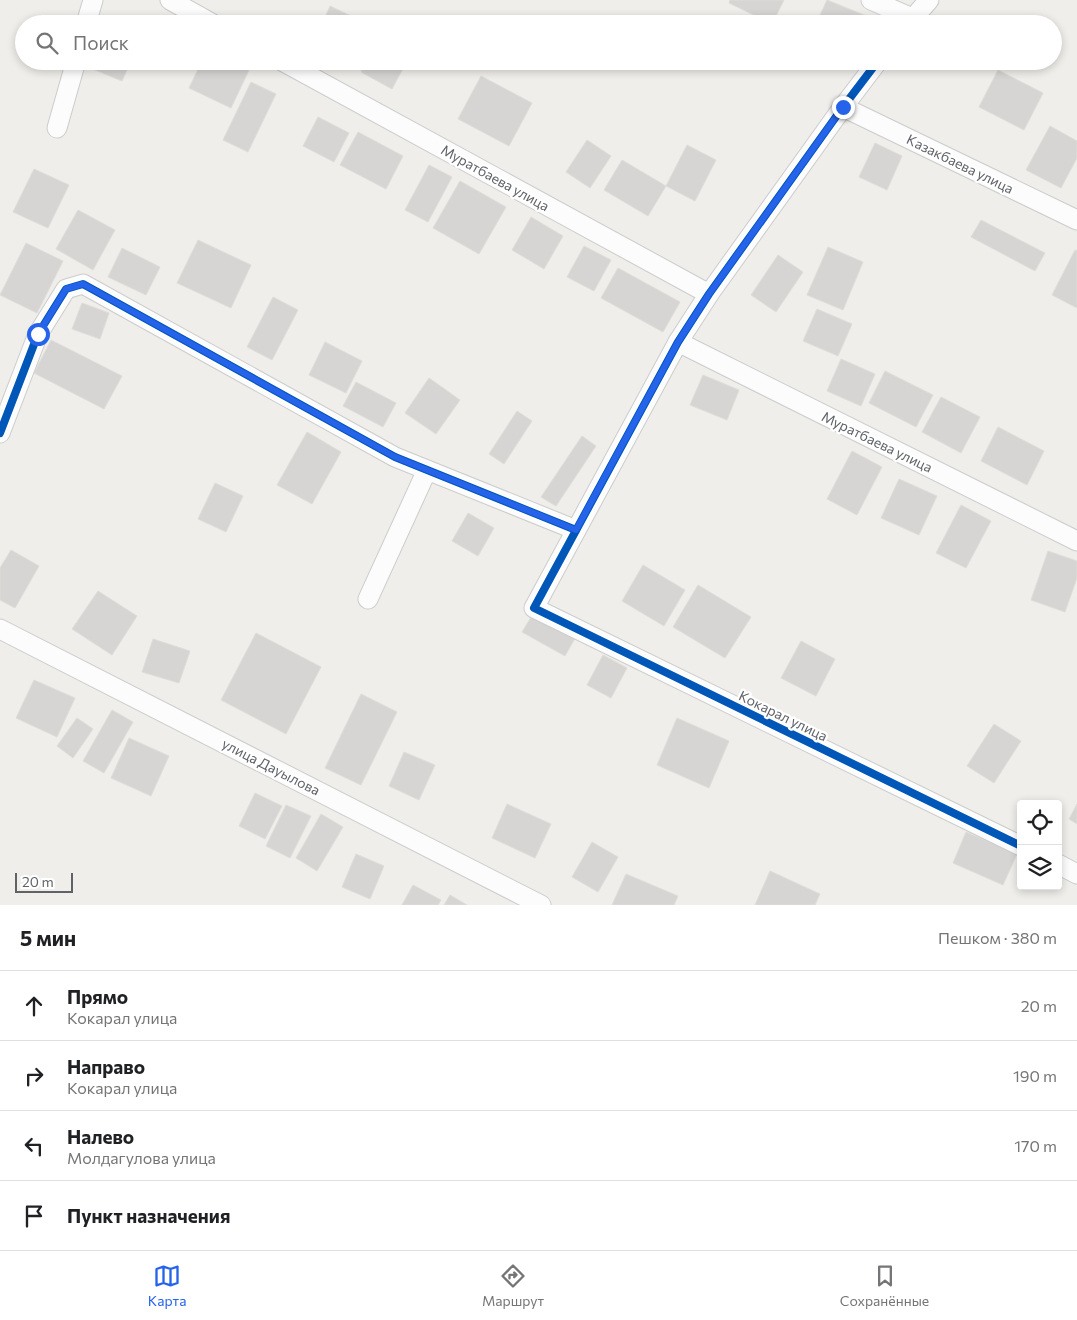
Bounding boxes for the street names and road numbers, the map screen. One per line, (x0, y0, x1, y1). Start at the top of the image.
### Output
street label: Казакбаева улица (904, 130, 1017, 197)
street label: Муратбаева улица (438, 141, 552, 214)
street label: Муратбаева улица (819, 407, 935, 476)
street label: Кокарал улица (736, 687, 830, 744)
street label: улица Дауылова (219, 735, 323, 799)

